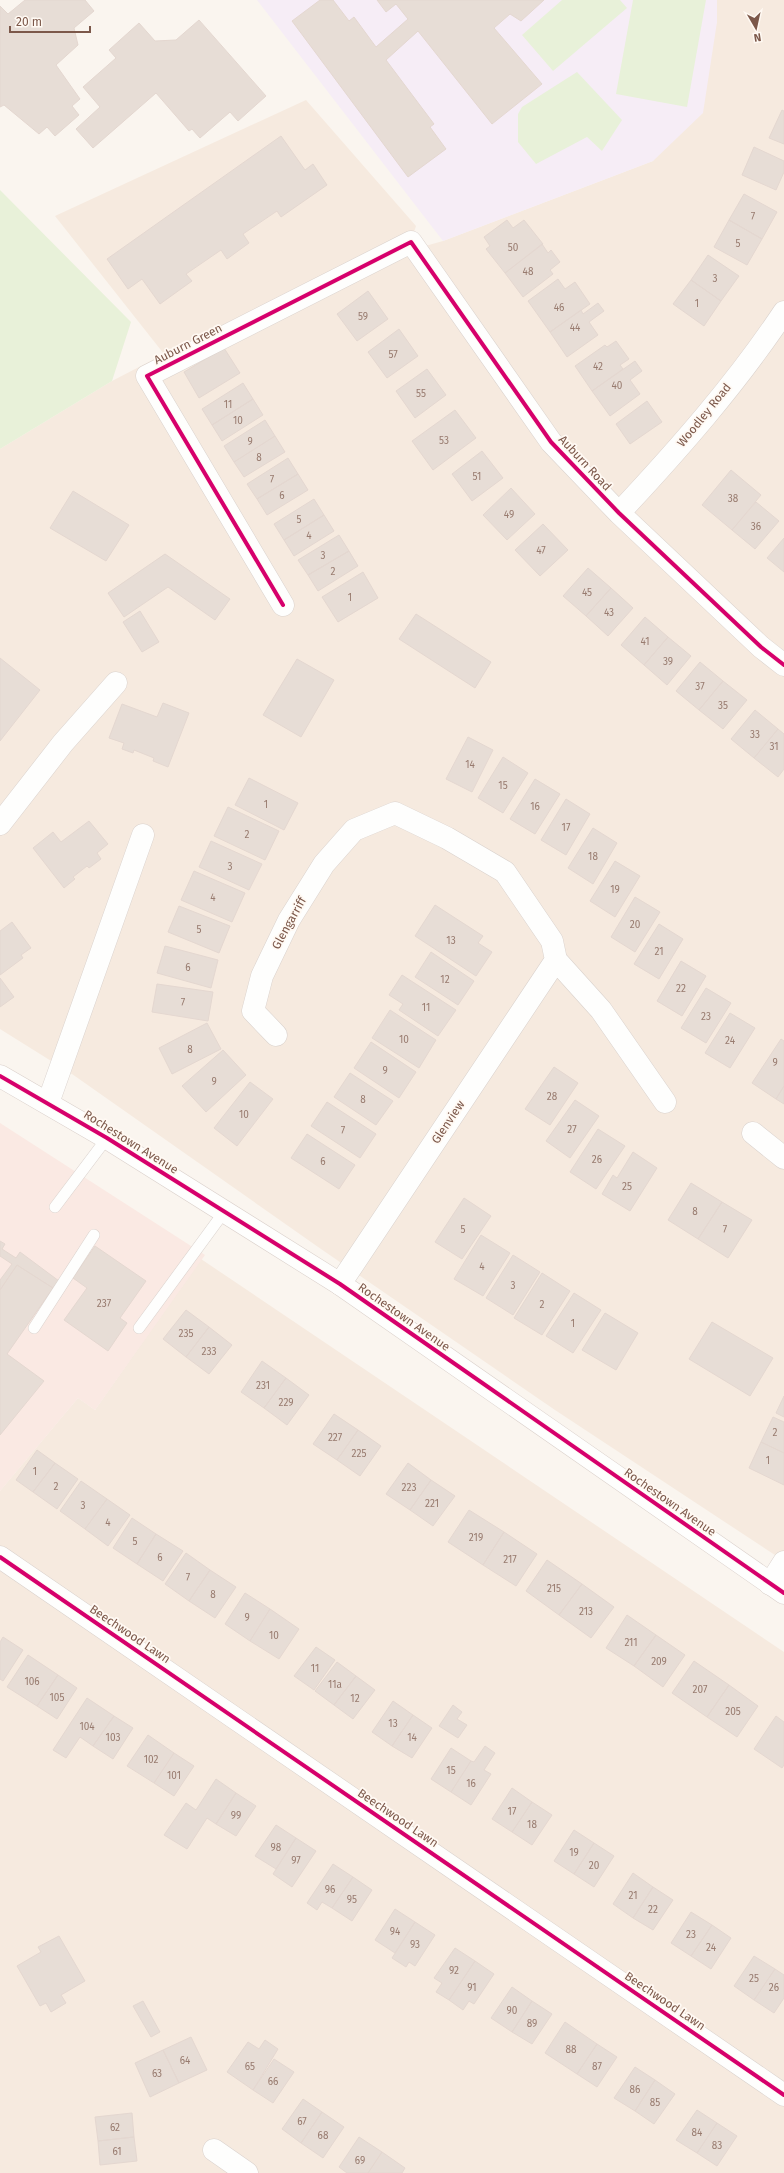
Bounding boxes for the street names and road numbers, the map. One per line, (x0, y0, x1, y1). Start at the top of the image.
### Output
street label: Auburn Green (152, 321, 224, 367)
street label: Woodley Road (674, 380, 734, 450)
street label: Auburn Road (556, 432, 614, 494)
street label: Glengarriff (269, 893, 310, 952)
street label: Glenview (429, 1097, 468, 1146)
street label: Rochestown Avenue (81, 1107, 181, 1177)
street label: Rochestown Avenue (355, 1280, 453, 1354)
street label: Rochestown Avenue (621, 1465, 719, 1539)
street label: Beechwood Lawn (87, 1602, 173, 1666)
street label: Beechwood Lawn (355, 1786, 441, 1850)
street label: Beechwood Lawn (622, 1969, 708, 2033)

